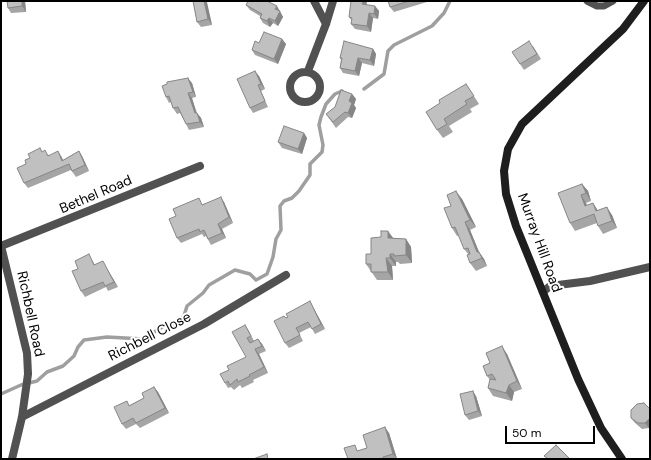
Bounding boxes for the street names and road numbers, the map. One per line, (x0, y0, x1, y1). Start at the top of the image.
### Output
street label: Bethel Road (57, 172, 135, 218)
street label: Murray Hill Road (513, 191, 565, 295)
street label: Richbell Road (13, 270, 47, 358)
street label: Richbell Close (106, 309, 194, 365)

